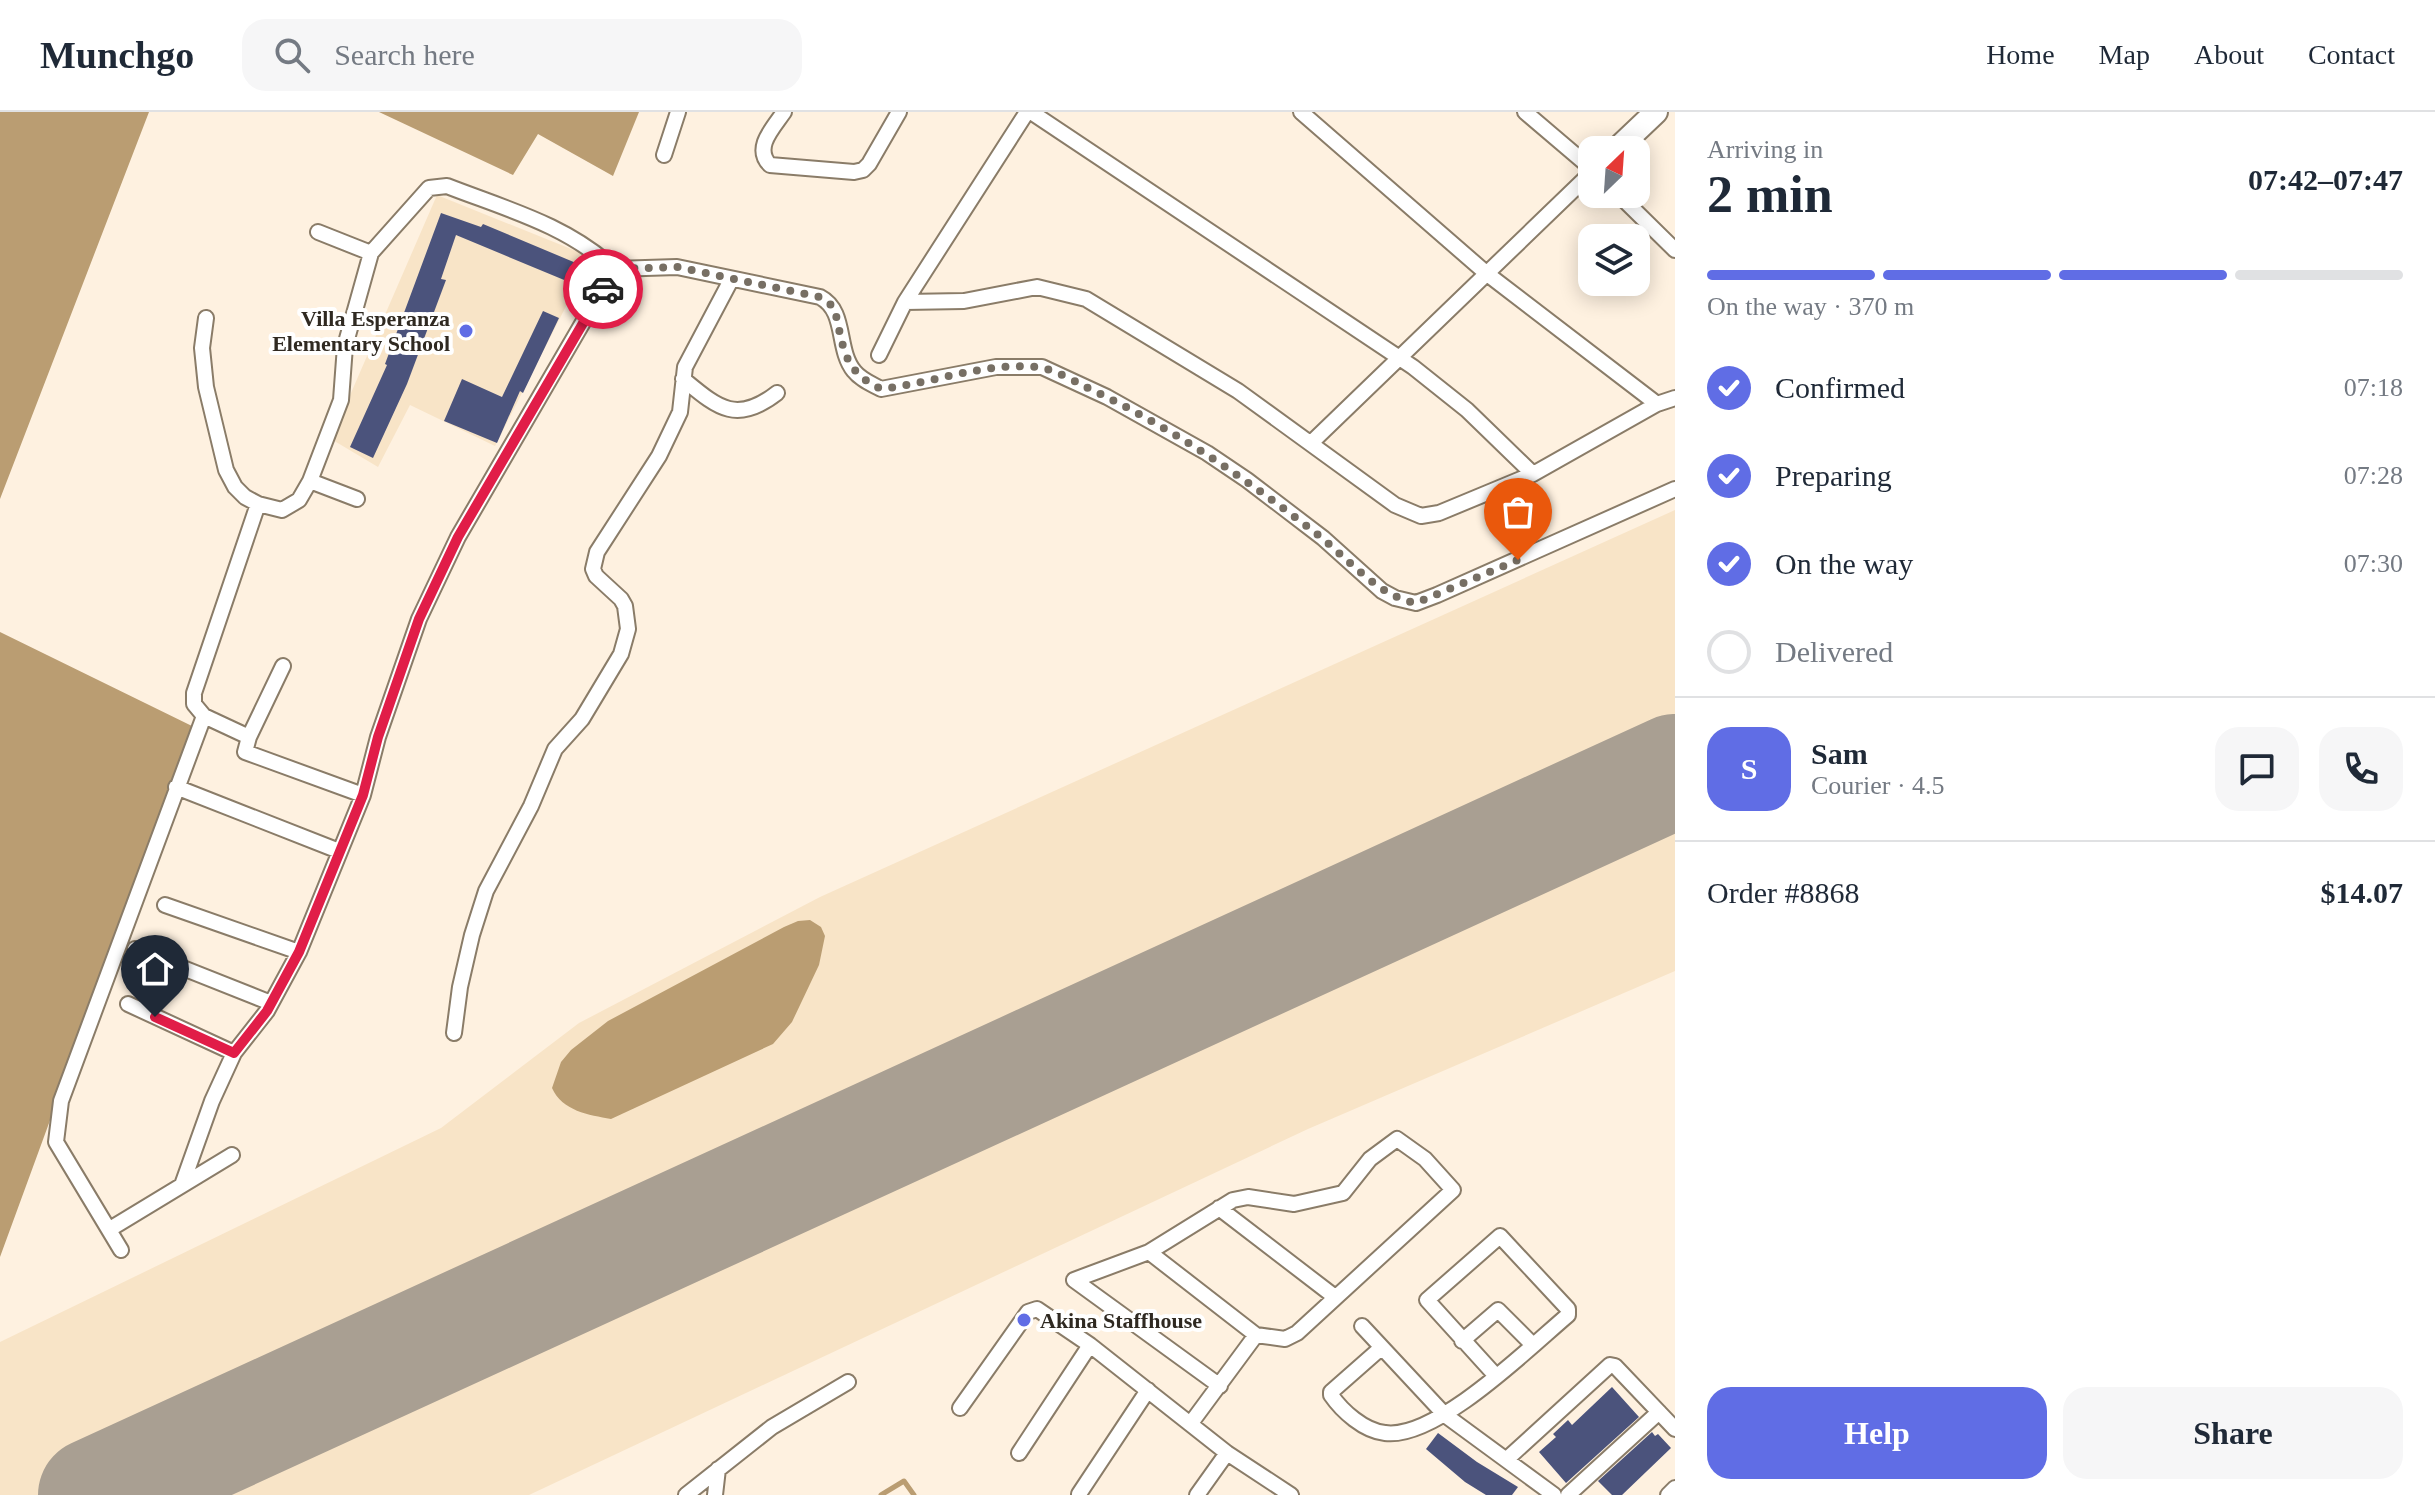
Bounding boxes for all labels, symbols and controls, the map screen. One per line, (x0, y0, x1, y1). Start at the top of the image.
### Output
search box (242, 19, 802, 91)
icon: search (270, 33, 314, 77)
text: Munchgo (40, 34, 194, 76)
text: Search here (334, 38, 475, 71)
text: Home (1986, 39, 2055, 70)
text: Map (2099, 39, 2150, 70)
text: About (2194, 39, 2264, 70)
text: Contact (2308, 39, 2395, 70)
text: Arriving in (1707, 135, 1823, 164)
north arrow (1578, 136, 1650, 208)
map controls (1578, 136, 1650, 296)
text: 07:42–07:47 (2248, 163, 2403, 196)
text: 2 min (1707, 166, 1833, 223)
button: layers (1578, 224, 1650, 296)
courier (563, 249, 643, 329)
icon: car (581, 267, 625, 311)
text: On the way · 370 m (1707, 292, 1914, 321)
place label: Villa Esperanza Elementary School (272, 306, 450, 356)
marker: Villa Esperanza Elementary School (457, 322, 475, 340)
icon: check (1707, 366, 1751, 410)
text: Confirmed (1775, 371, 1905, 404)
text: 07:18 (2344, 373, 2403, 402)
icon: check (1707, 454, 1751, 498)
text: Preparing (1775, 459, 1892, 492)
text: 07:28 (2344, 461, 2403, 490)
pin (1484, 478, 1552, 560)
icon: bag (1496, 490, 1540, 534)
icon: check (1707, 542, 1751, 586)
text: On the way (1775, 547, 1913, 580)
text: 07:30 (2344, 549, 2403, 578)
text: Delivered (1775, 635, 1893, 668)
button: chat (2215, 727, 2299, 811)
button: phone (2319, 727, 2403, 811)
text: Sam (1811, 737, 1868, 770)
text: S (1741, 752, 1757, 785)
text: Courier · 4.5 (1811, 771, 1945, 800)
text: Order #8868 (1707, 876, 1859, 909)
text: $14.07 (2321, 876, 2403, 909)
pin (121, 935, 189, 1017)
icon: home (133, 947, 177, 991)
place label: Akina Staffhouse (1040, 1308, 1202, 1333)
marker: Akina Staffhouse (1015, 1311, 1033, 1329)
button: Help (1707, 1387, 2047, 1479)
button: Share (2063, 1387, 2403, 1479)

